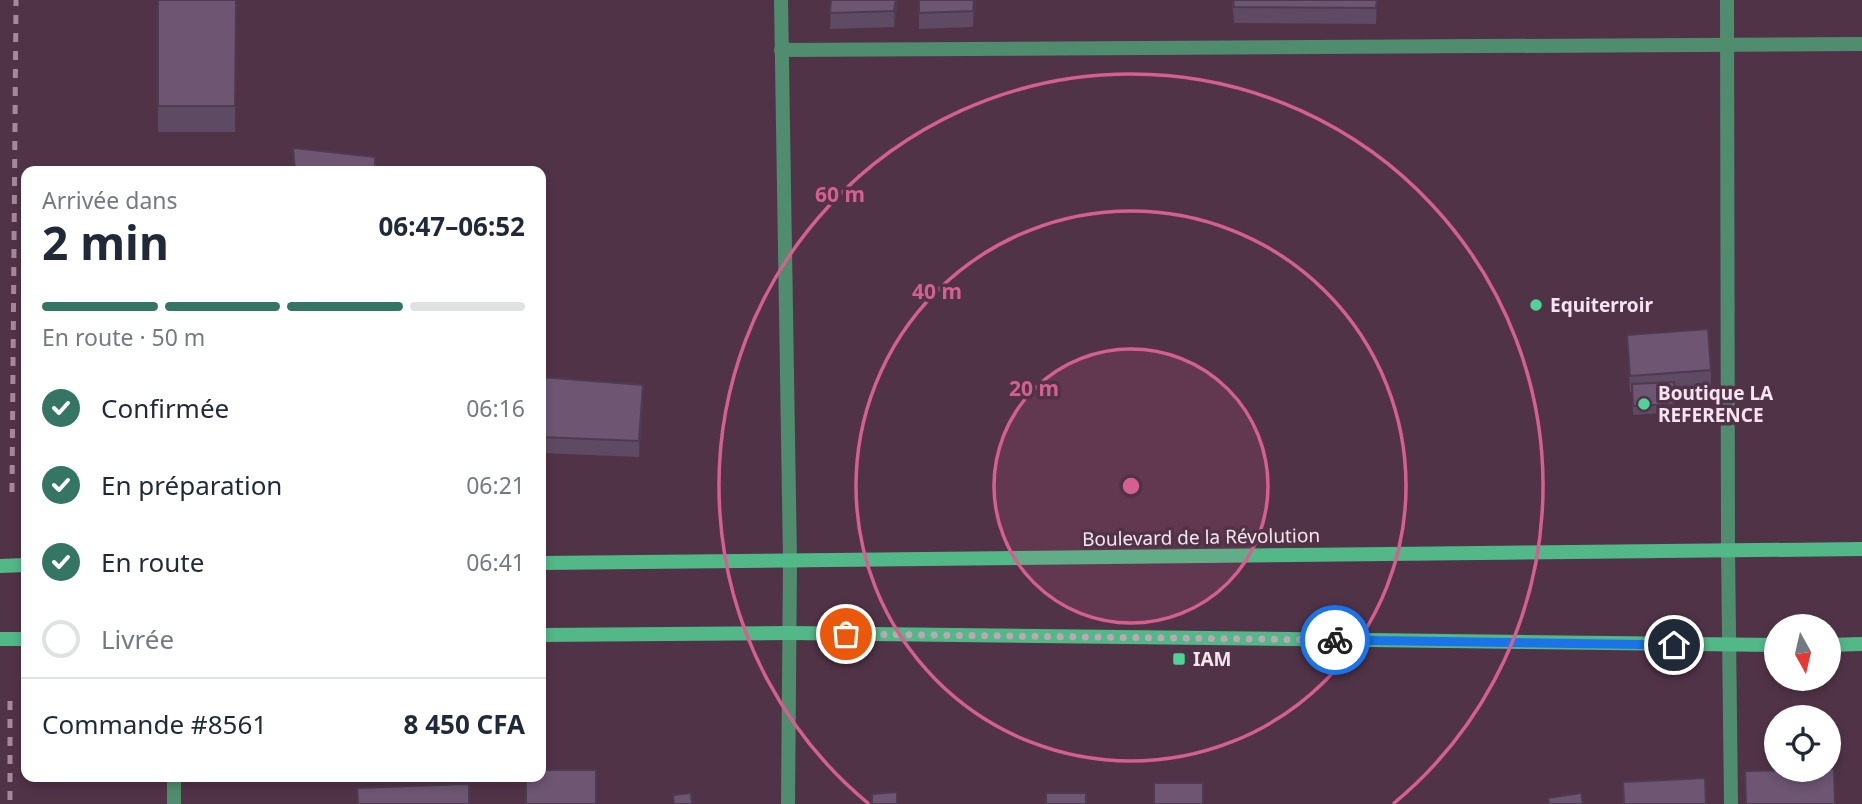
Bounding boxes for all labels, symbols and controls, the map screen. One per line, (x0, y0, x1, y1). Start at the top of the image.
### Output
text: 60 m (815, 180, 865, 208)
text: Arrivée dans (42, 184, 178, 216)
text: 06:47–06:52 (378, 208, 525, 244)
text: 2 min (42, 211, 169, 273)
text: 40 m (912, 277, 962, 305)
place label: Equiterroir (1550, 292, 1653, 318)
marker: Equiterroir (1528, 297, 1544, 313)
text: En route · 50 m (42, 321, 205, 353)
text: 20 m (1009, 374, 1059, 402)
place label: Boutique LA REFERENCE (1658, 380, 1774, 428)
icon: check (42, 389, 80, 427)
text: Confirmée (101, 390, 229, 426)
text: 06:16 (466, 392, 525, 424)
marker: Boutique LA REFERENCE (1636, 396, 1652, 412)
icon: check (42, 466, 80, 504)
text: En préparation (101, 467, 282, 503)
text: 06:21 (466, 469, 525, 501)
centre of rings (1119, 474, 1143, 498)
street label: Boulevard de la Révolution (1082, 522, 1320, 552)
icon: check (42, 543, 80, 581)
text: En route (101, 544, 204, 580)
text: 06:41 (466, 546, 525, 578)
pin (816, 604, 876, 664)
courier (1300, 605, 1370, 675)
north arrow (1764, 614, 1841, 691)
map controls (1764, 614, 1841, 782)
icon: bag (827, 615, 865, 653)
pin (1644, 615, 1704, 675)
text: Livrée (101, 621, 174, 657)
icon: bike (1316, 621, 1354, 659)
icon: home (1655, 626, 1693, 664)
place label: IAM (1193, 646, 1231, 672)
marker: IAM (1171, 651, 1187, 667)
button: locate (1764, 705, 1841, 782)
text: Commande #8561 (42, 706, 267, 742)
text: 8 450 CFA (404, 706, 525, 742)

